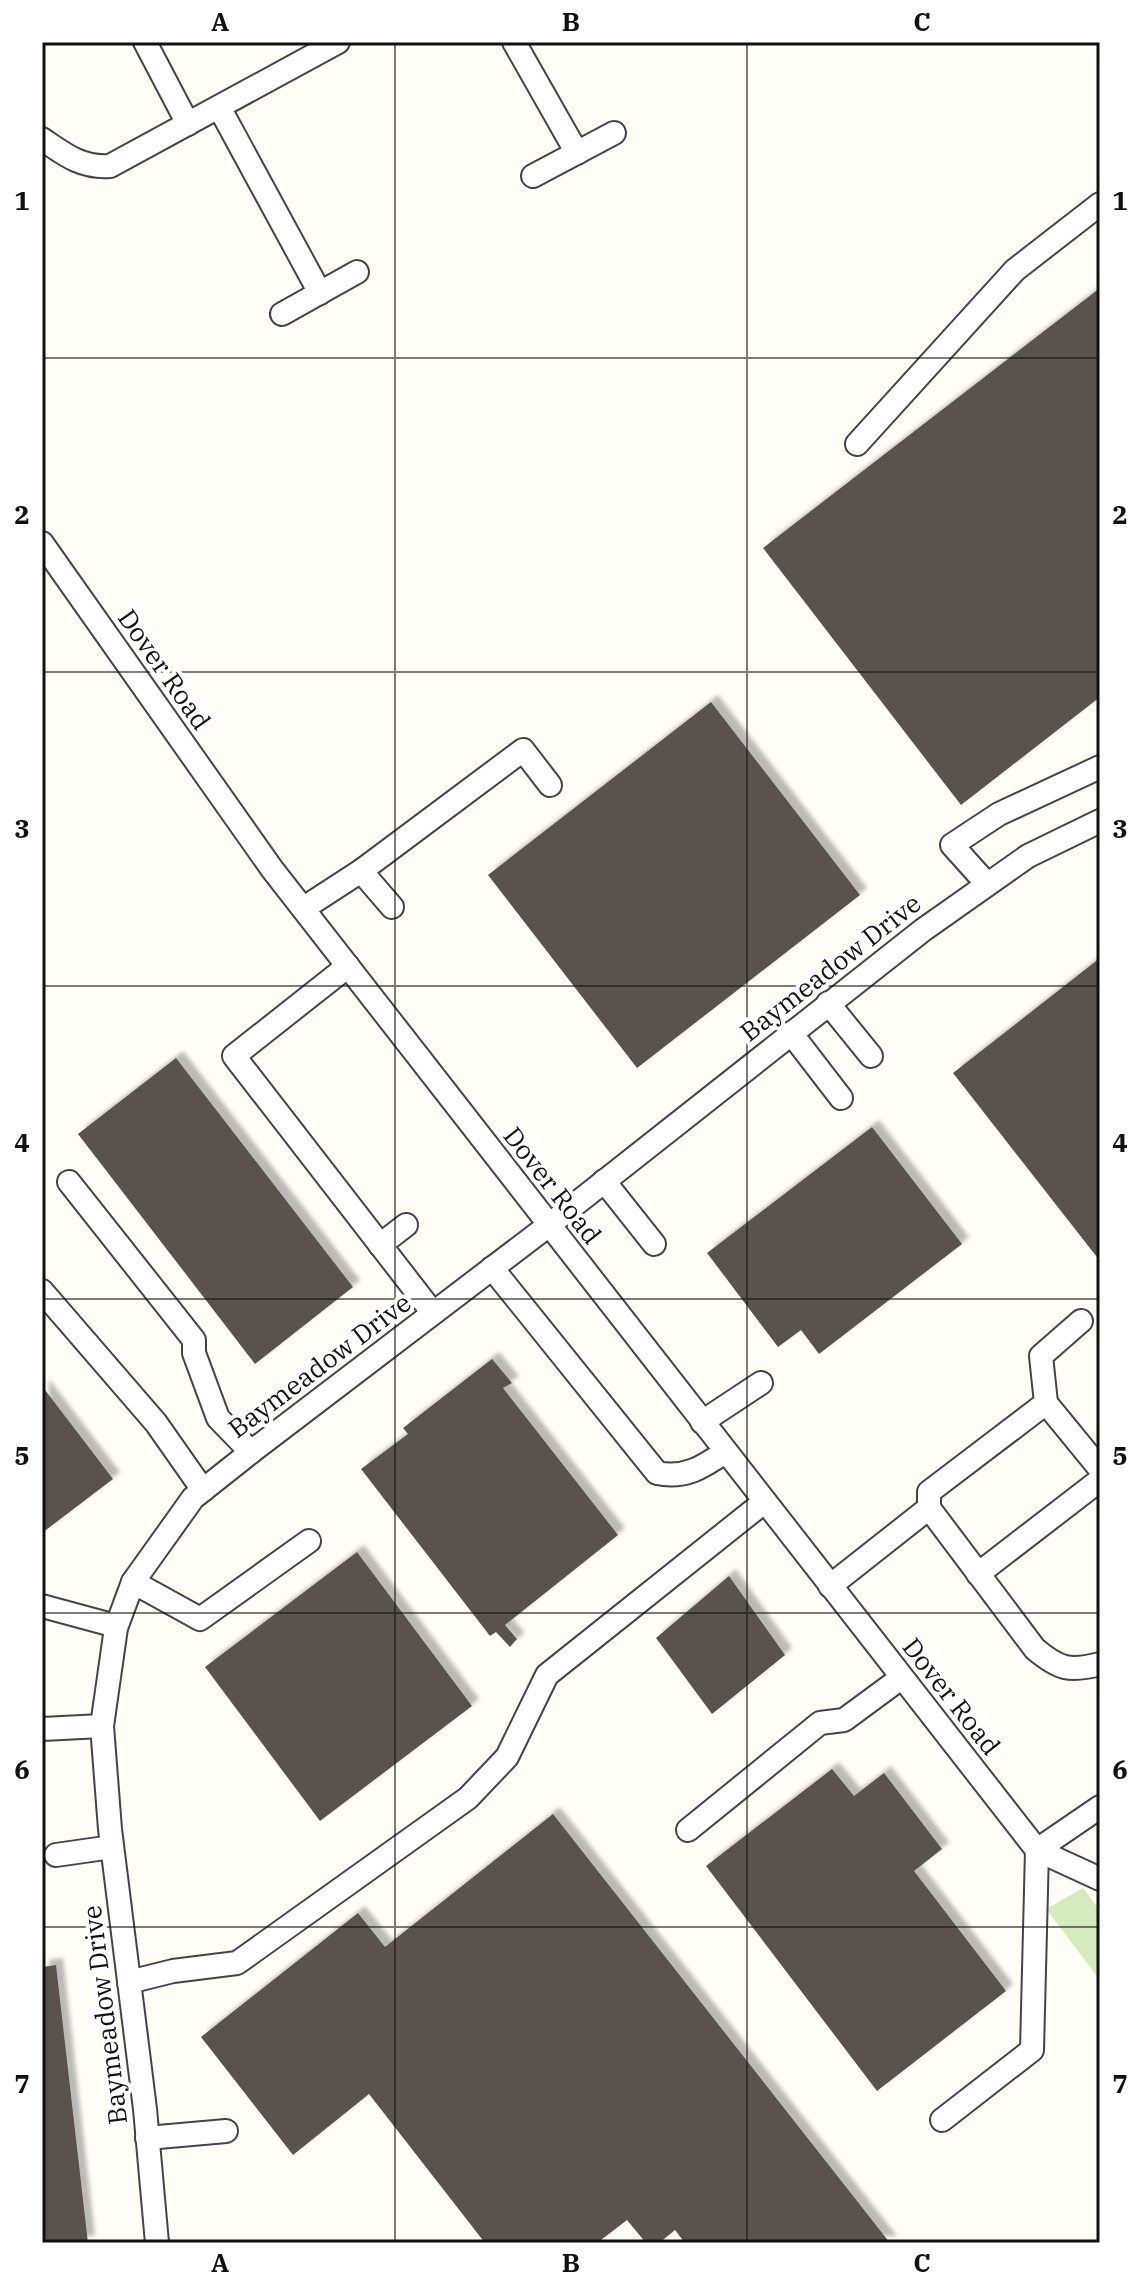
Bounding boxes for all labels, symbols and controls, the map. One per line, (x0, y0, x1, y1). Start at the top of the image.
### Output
text: A (211, 4, 229, 38)
text: B (562, 4, 580, 38)
text: C (913, 4, 931, 38)
text: 1 (14, 183, 30, 217)
text: 1 (1112, 183, 1128, 217)
text: 2 (14, 497, 30, 531)
text: 2 (1112, 497, 1128, 531)
street label: Dover Road (111, 602, 219, 736)
text: 3 (14, 811, 30, 845)
text: 3 (1112, 811, 1128, 845)
street label: Baymeadow Drive (733, 886, 927, 1048)
street label: Dover Road (497, 1119, 609, 1251)
text: 4 (14, 1125, 30, 1159)
text: 4 (1112, 1125, 1128, 1159)
street label: Baymeadow Drive (221, 1285, 417, 1445)
text: 5 (14, 1438, 30, 1472)
text: 5 (1112, 1438, 1128, 1472)
street label: Dover Road (896, 1630, 1008, 1762)
text: 6 (14, 1752, 30, 1786)
text: 6 (1112, 1752, 1128, 1786)
street label: Baymeadow Drive (74, 1903, 134, 2127)
text: 7 (14, 2066, 30, 2100)
text: 7 (1112, 2066, 1128, 2100)
text: A (211, 2245, 229, 2279)
text: B (562, 2245, 580, 2279)
text: C (913, 2245, 931, 2279)

